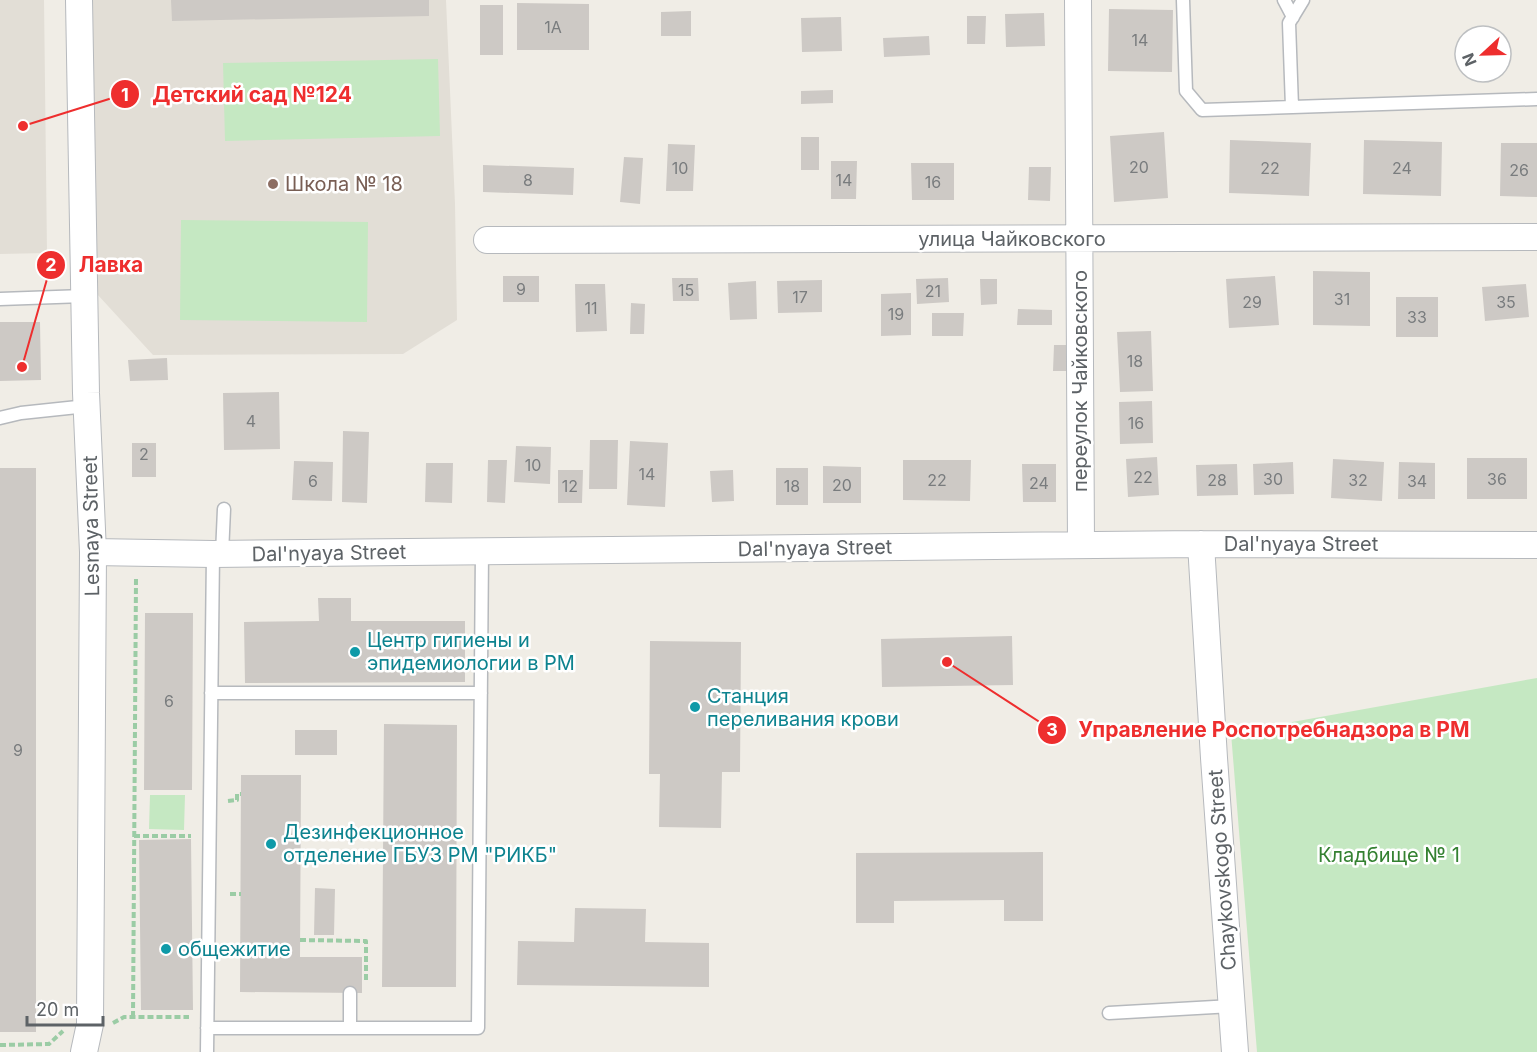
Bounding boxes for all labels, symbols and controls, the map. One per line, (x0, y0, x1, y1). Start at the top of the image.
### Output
house number: 1А (544, 17, 562, 37)
north arrow (1453, 24, 1513, 84)
house number: 14 (1132, 30, 1148, 50)
text: N (1458, 50, 1481, 69)
callout: Детский сад №124 (110, 75, 364, 114)
text: Детский сад №124 (152, 82, 352, 107)
text: 1 (121, 84, 129, 105)
house number: 20 (1129, 157, 1149, 177)
house number: 10 (672, 158, 688, 178)
house number: 22 (1260, 158, 1280, 178)
house number: 24 (1392, 158, 1412, 178)
house number: 26 (1509, 160, 1529, 180)
house number: 8 (523, 170, 533, 190)
house number: 14 (836, 170, 852, 190)
place label: Школа № 18 (285, 172, 403, 196)
house number: 16 (925, 172, 941, 192)
marker: Школа № 18 (266, 177, 280, 191)
street label: улица Чайковского (918, 227, 1106, 251)
callout: Лавка (36, 246, 155, 285)
text: Лавка (79, 252, 143, 277)
text: 2 (45, 254, 57, 275)
street label: переулок Чайковского (1068, 270, 1092, 492)
house number: 9 (516, 279, 526, 299)
house number: 15 (678, 280, 694, 300)
house number: 21 (925, 281, 941, 301)
house number: 17 (792, 287, 808, 307)
house number: 31 (1334, 289, 1350, 309)
house number: 29 (1242, 292, 1262, 312)
house number: 35 (1496, 292, 1516, 312)
house number: 11 (584, 298, 598, 318)
house number: 19 (888, 304, 904, 324)
house number: 33 (1407, 307, 1427, 327)
house number: 18 (1127, 351, 1143, 371)
house number: 4 (246, 411, 256, 431)
house number: 16 (1128, 413, 1144, 433)
house number: 2 (139, 444, 149, 464)
street label: Lesnaya Street (78, 455, 104, 597)
house number: 10 (525, 455, 541, 475)
house number: 14 (639, 464, 655, 484)
house number: 22 (1133, 467, 1153, 487)
house number: 30 (1263, 469, 1283, 489)
house number: 36 (1487, 469, 1507, 489)
house number: 22 (927, 470, 947, 490)
house number: 28 (1207, 470, 1227, 490)
house number: 32 (1348, 470, 1368, 490)
house number: 6 (308, 471, 318, 491)
house number: 34 (1407, 471, 1427, 491)
house number: 24 (1029, 473, 1049, 493)
house number: 20 (832, 475, 852, 495)
house number: 12 (562, 476, 578, 496)
house number: 18 (784, 476, 800, 496)
street label: Dal'nyaya Street (1224, 532, 1379, 556)
street label: Dal'nyaya Street (738, 535, 893, 561)
street label: Dal'nyaya Street (252, 540, 407, 566)
place label: Центр гигиены и эпидемиологии в РМ (367, 628, 575, 675)
marker: Центр гигиены и эпидемиологии в РМ (348, 645, 362, 659)
place label: Станция переливания крови (707, 684, 899, 731)
house number: 6 (164, 691, 174, 711)
marker: Станция переливания крови (688, 700, 702, 714)
callout: Управление Роспотребнадзора в РМ (1037, 711, 1482, 750)
text: Управление Роспотребнадзора в РМ (1079, 717, 1470, 742)
text: 3 (1046, 719, 1058, 740)
house number: 9 (13, 740, 23, 760)
street label: Chaykovskogo Street (1203, 768, 1241, 971)
place label: Дезинфекционное отделение ГБУЗ РМ "РИКБ" (283, 820, 557, 867)
marker: Дезинфекционное отделение ГБУЗ РМ "РИКБ" (264, 837, 278, 851)
park label: Кладбище № 1 (1318, 843, 1460, 867)
place label: общежитие (178, 937, 291, 961)
marker: общежитие (159, 942, 173, 956)
scale bar (27, 989, 104, 1027)
text: 20 m (36, 999, 79, 1020)

